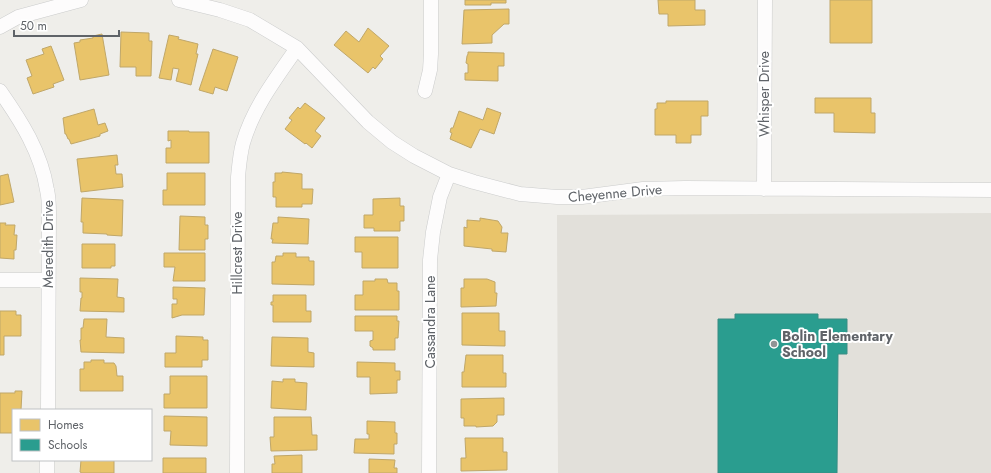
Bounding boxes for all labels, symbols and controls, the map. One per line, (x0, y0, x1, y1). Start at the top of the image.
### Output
scale bar (14, 12, 119, 38)
text: 50 m (20, 17, 47, 35)
street label: Whisper Drive (754, 51, 774, 137)
street label: Cheyenne Drive (567, 179, 663, 207)
street label: Meredith Drive (38, 200, 58, 288)
street label: Hillcrest Drive (227, 212, 247, 294)
street label: Cassandra Lane (420, 275, 440, 369)
place label: Bolin Elementary School (782, 326, 893, 362)
marker: Bolin Elementary School (769, 339, 779, 349)
legend (12, 409, 152, 461)
text: Homes (48, 416, 84, 434)
text: Schools (48, 436, 87, 454)

